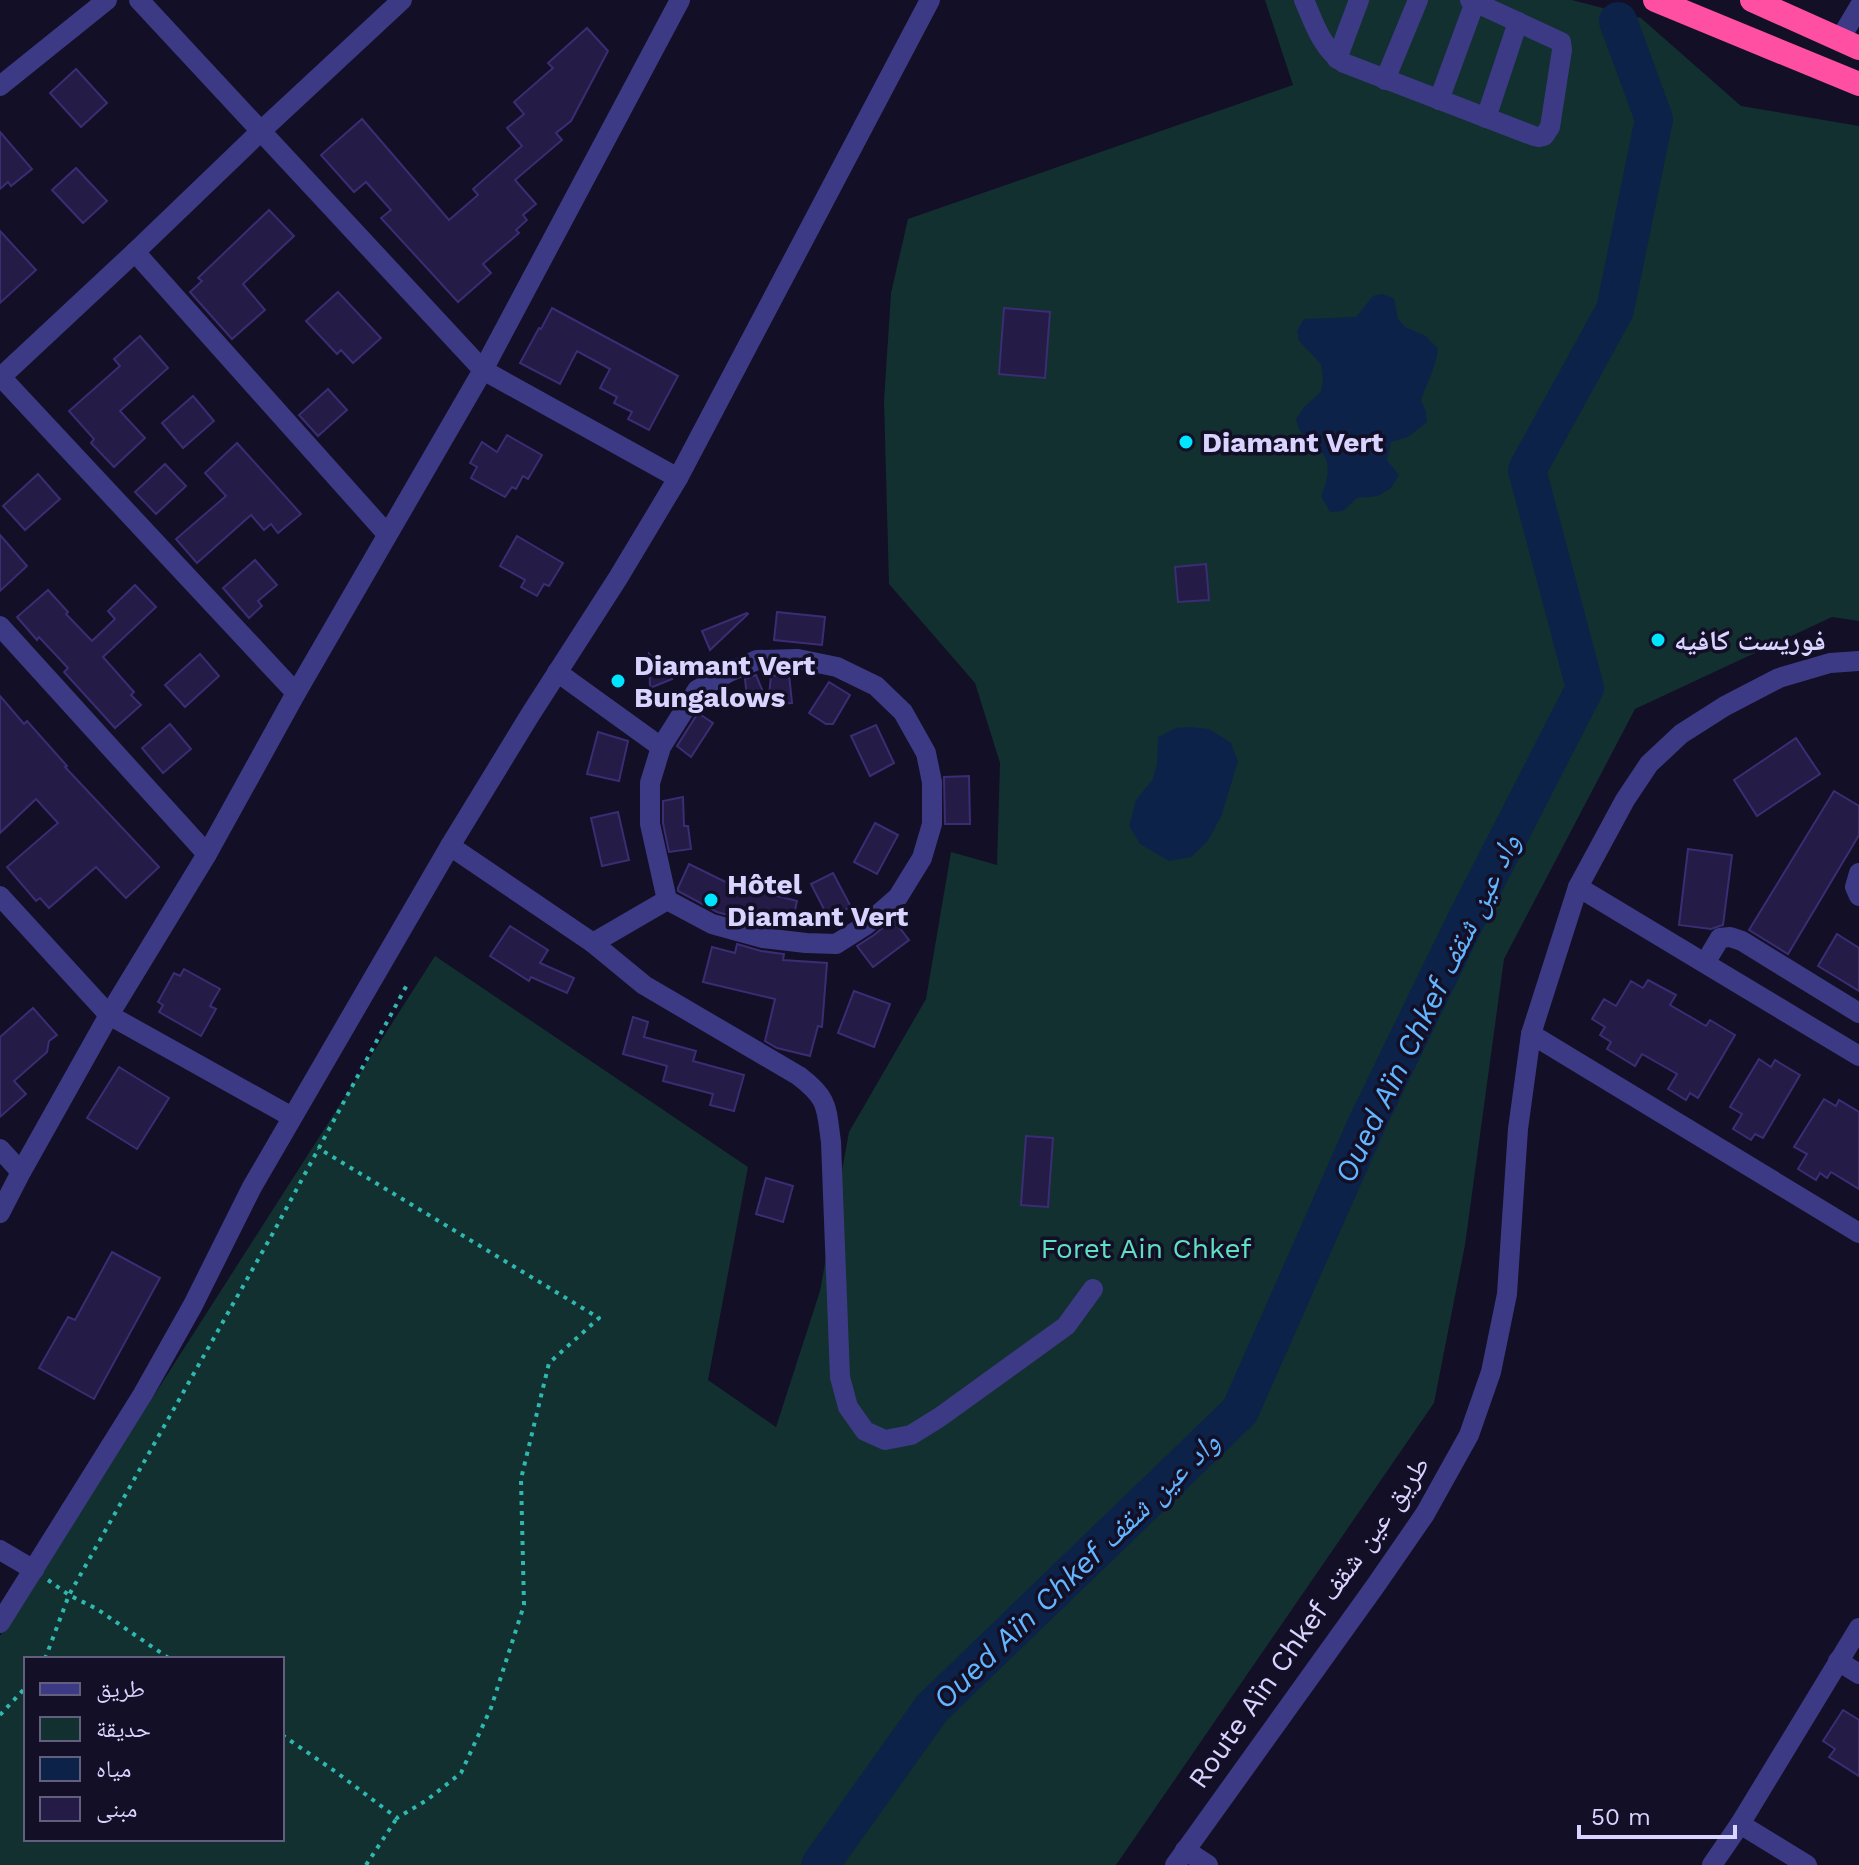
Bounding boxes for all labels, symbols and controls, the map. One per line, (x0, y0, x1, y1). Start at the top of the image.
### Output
place label: Diamant Vert (1202, 426, 1383, 459)
marker: Diamant Vert (1177, 433, 1195, 451)
place label: فوريست كافيه (1674, 624, 1826, 657)
marker: فوريست كافيه (1649, 631, 1667, 649)
place label: Diamant Vert Bungalows (634, 649, 815, 714)
marker: Diamant Vert Bungalows (609, 672, 627, 690)
water label: Oued Aïn Chkef واد عين شقف (1327, 828, 1528, 1189)
place label: Hôtel Diamant Vert (727, 868, 908, 933)
marker: Hôtel Diamant Vert (702, 891, 720, 909)
park label: Foret Ain Chkef (1041, 1232, 1251, 1265)
water label: Oued Aïn Chkef واد عين شقف (926, 1424, 1227, 1717)
street label: Route Aïn Chkef طريق عين شقف (1181, 1450, 1437, 1795)
legend (24, 1657, 284, 1841)
text: طريق (96, 1675, 145, 1703)
text: حديقة (96, 1715, 151, 1743)
text: مياه (96, 1755, 131, 1783)
scale bar (1579, 1789, 1735, 1839)
text: مبنى (96, 1795, 137, 1823)
text: 50 m (1591, 1803, 1651, 1831)

